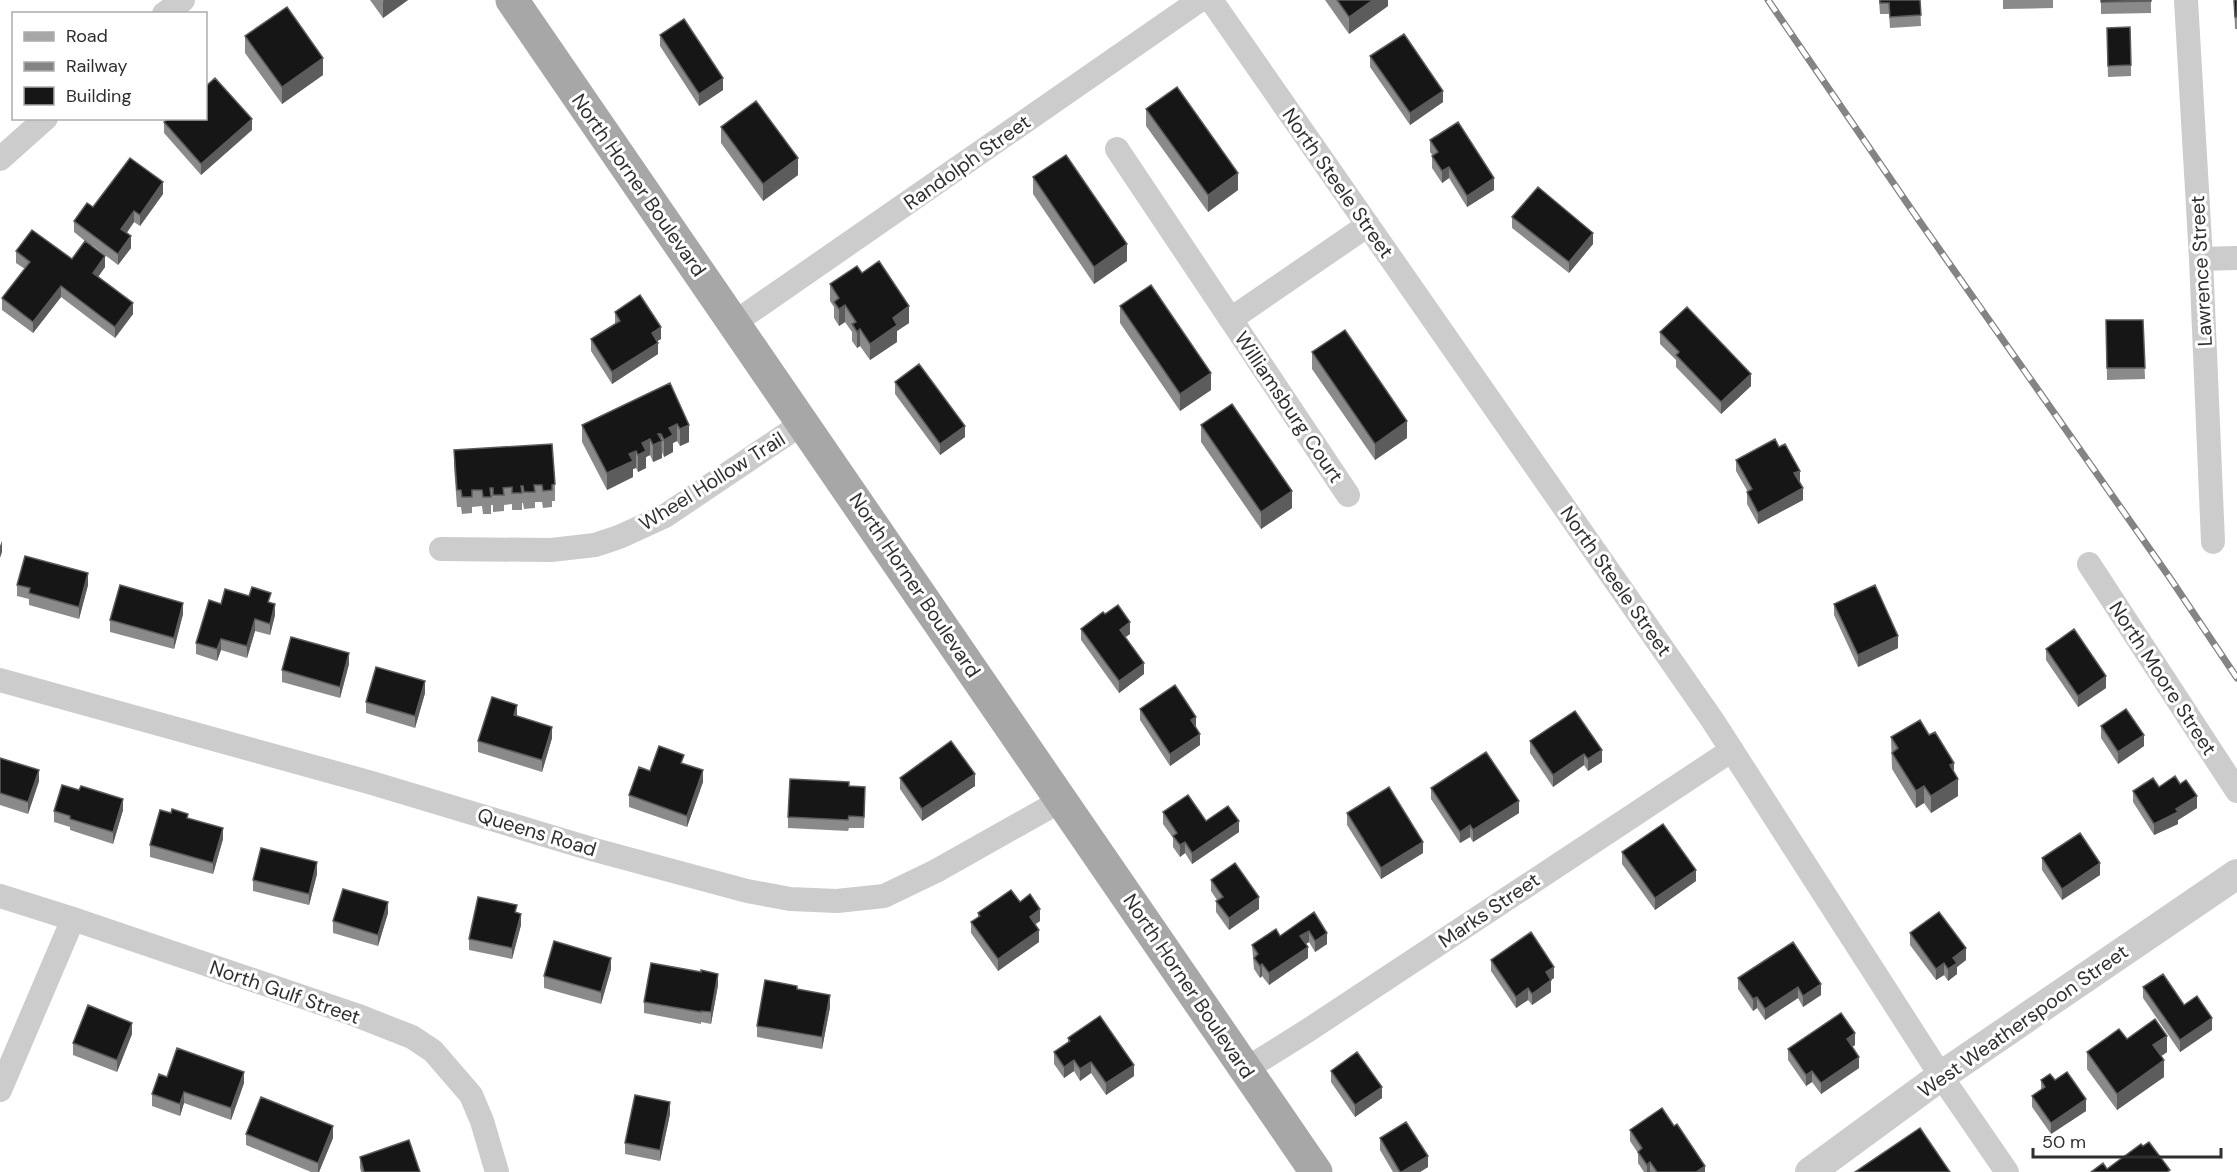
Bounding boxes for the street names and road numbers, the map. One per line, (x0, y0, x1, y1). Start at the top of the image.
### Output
street label: North Horner Boulevard (566, 88, 712, 282)
street label: North Steele Street (1276, 103, 1400, 263)
street label: Randolph Street (899, 109, 1036, 215)
street label: Lawrence Street (2184, 195, 2218, 347)
street label: Williamsburg Court (1229, 326, 1349, 488)
street label: Wheel Hollow Trail (634, 426, 790, 536)
street label: North Horner Boulevard (843, 488, 987, 682)
street label: North Steele Street (1554, 501, 1678, 661)
street label: North Moore Street (2103, 596, 2223, 760)
street label: Queens Road (474, 802, 600, 862)
street label: Marks Street (1433, 867, 1545, 953)
street label: North Horner Boulevard (1117, 889, 1261, 1083)
street label: West Weatherspoon Street (1913, 938, 2133, 1104)
street label: North Gulf Street (206, 954, 364, 1030)

